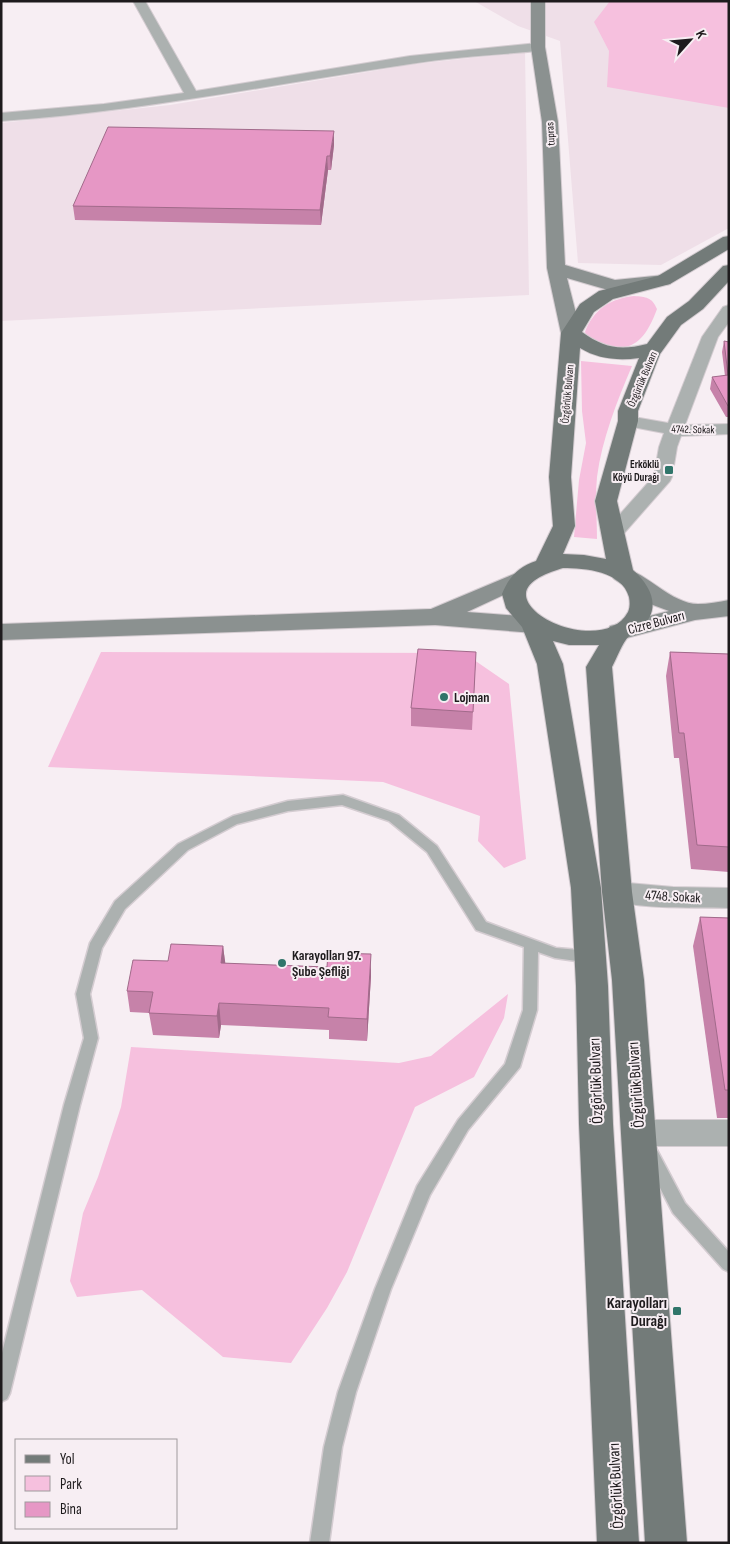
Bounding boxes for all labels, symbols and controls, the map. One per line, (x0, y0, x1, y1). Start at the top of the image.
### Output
north arrow (665, 15, 715, 65)
text: K (692, 27, 710, 41)
street label: tupras (543, 122, 558, 146)
street label: Özgürlük Bulvarı (625, 349, 660, 409)
street label: Özgörlük Bulvarı (558, 364, 577, 424)
street label: 4742. Sokak (671, 423, 716, 436)
place label: Erköklü Köyü Durağı (613, 458, 659, 484)
marker: Erköklü Köyü Durağı (663, 464, 675, 476)
street label: Cizre Bulvarı (626, 607, 686, 638)
place label: Lojman (454, 689, 490, 706)
marker: Lojman (438, 691, 450, 703)
street label: 4748. Sokak (645, 887, 702, 906)
place label: Karayolları 97. Şube Şefliği (292, 947, 361, 980)
marker: Karayolları 97. Şube Şefliği (276, 957, 288, 969)
street label: Özgörlük Bulvarı (586, 1038, 607, 1124)
street label: Özgürlük Bulvarı (624, 1041, 649, 1129)
place label: Karayolları Durağı (607, 1294, 667, 1331)
marker: Karayolları Durağı (671, 1305, 683, 1317)
legend (15, 1439, 178, 1529)
street label: Özgörlük Bulvarı (605, 1442, 628, 1529)
text: Yol (60, 1450, 75, 1469)
text: Park (60, 1475, 82, 1494)
text: Bina (60, 1500, 82, 1519)

